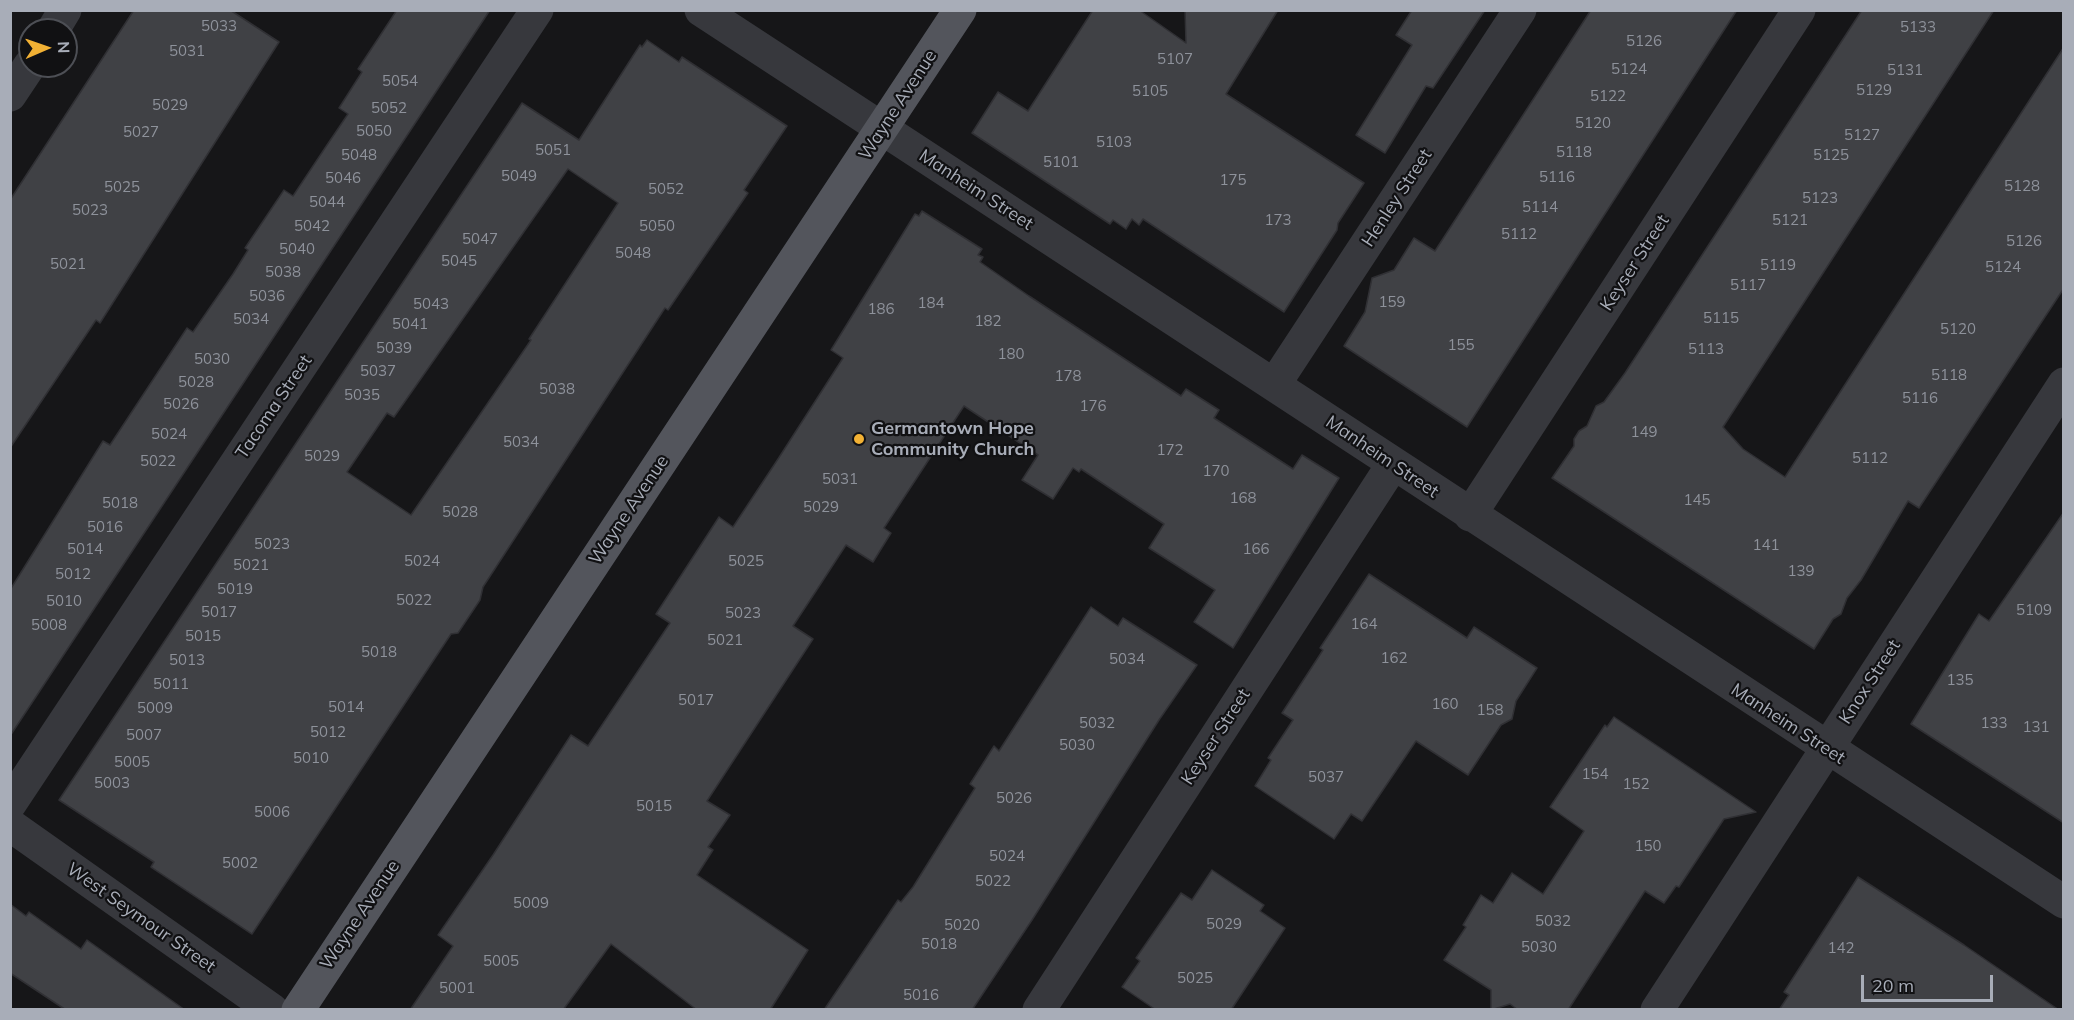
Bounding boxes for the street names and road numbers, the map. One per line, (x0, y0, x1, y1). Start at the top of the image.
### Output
street label: Wayne Avenue (854, 46, 942, 164)
street label: Manheim Street (915, 145, 1037, 235)
street label: Henley Street (1357, 145, 1437, 251)
street label: Keyser Street (1596, 211, 1674, 315)
street label: Tacoma Street (231, 351, 317, 463)
street label: Manheim Street (1321, 411, 1443, 503)
street label: Wayne Avenue (585, 451, 673, 569)
street label: Knox Street (1835, 636, 1905, 728)
street label: Manheim Street (1727, 679, 1849, 769)
street label: Keyser Street (1177, 685, 1255, 789)
street label: Wayne Avenue (316, 856, 404, 974)
street label: West Seymour Street (63, 859, 219, 977)

